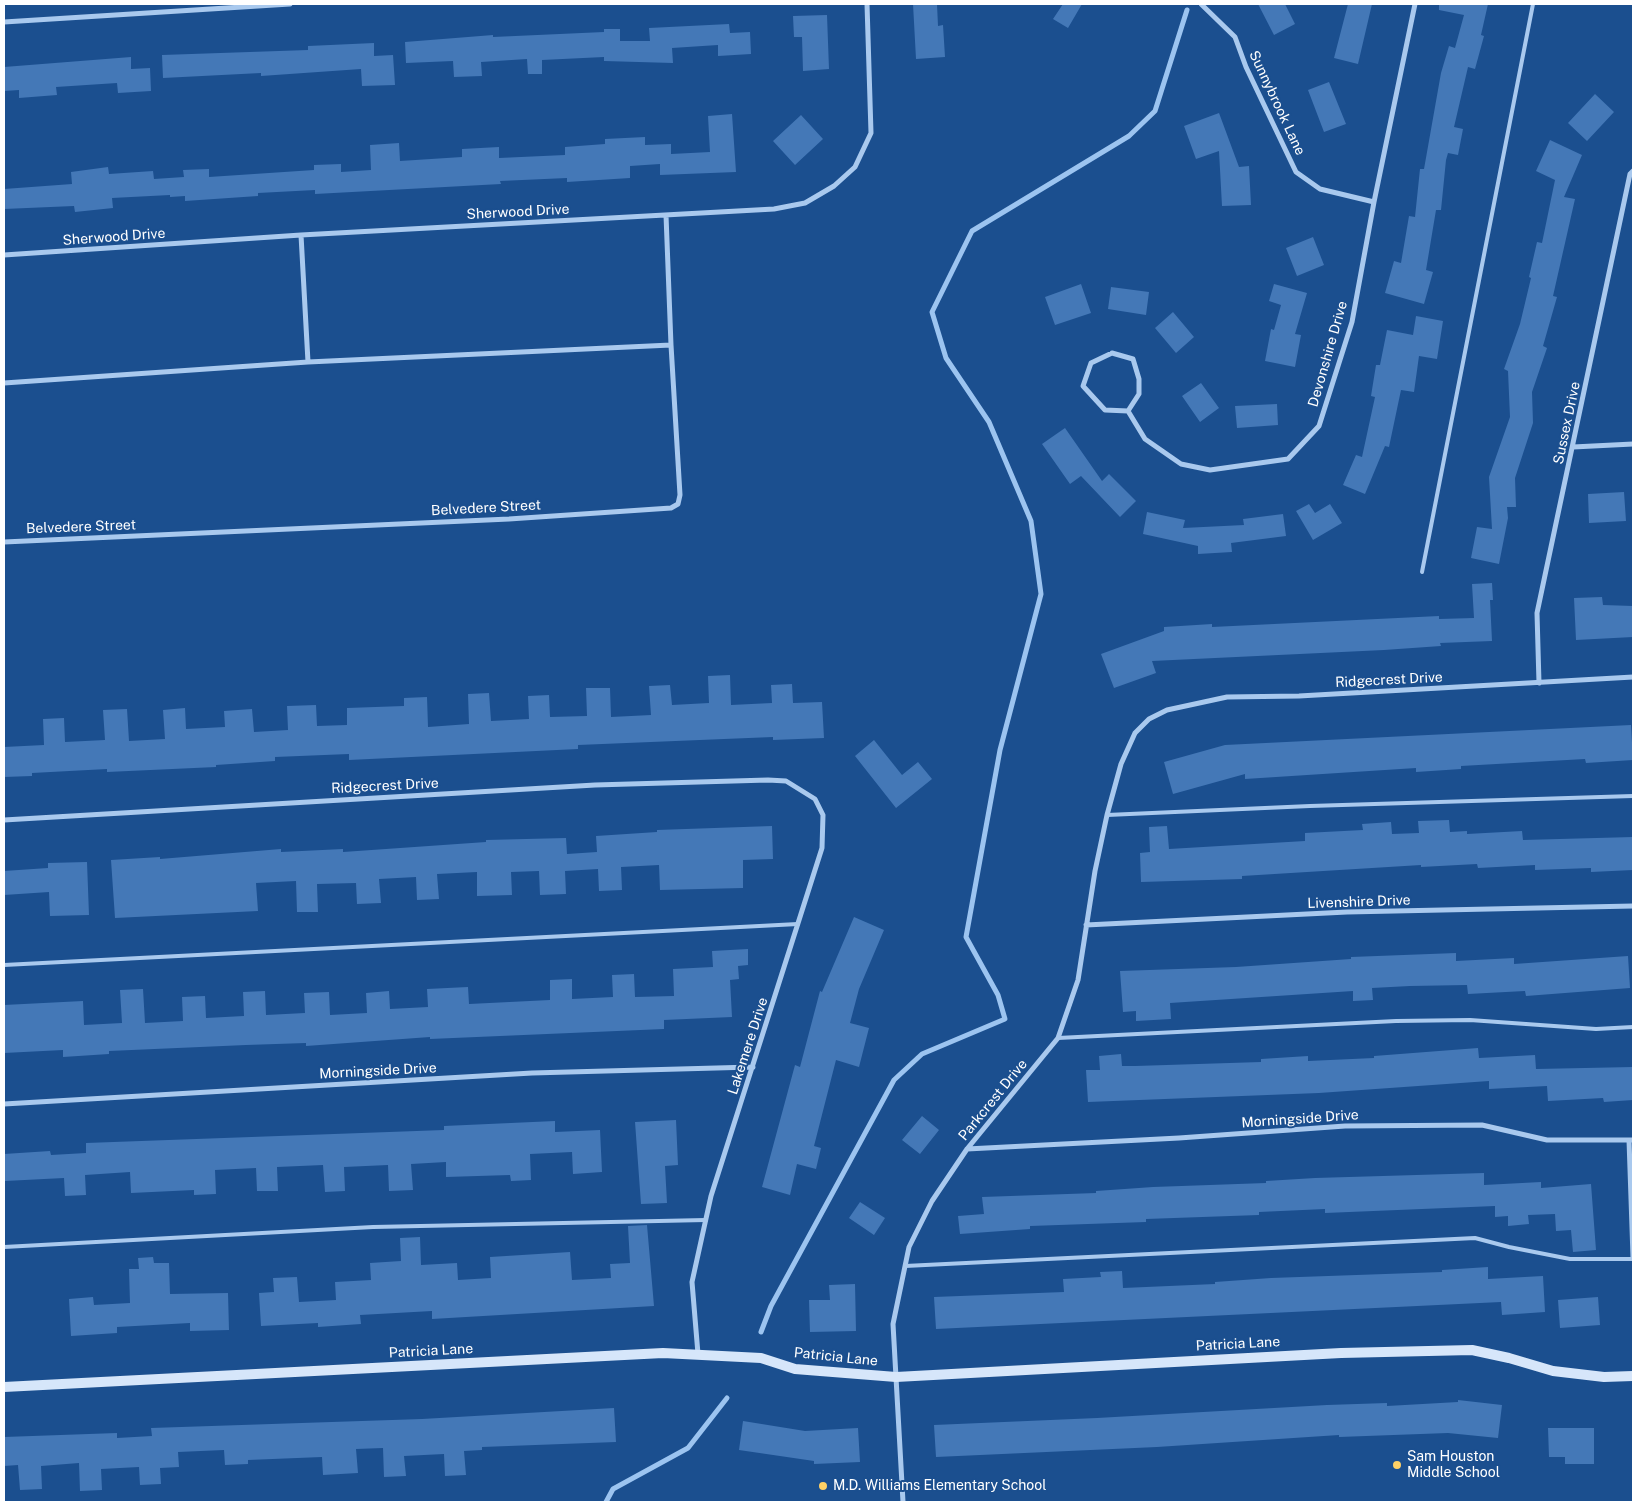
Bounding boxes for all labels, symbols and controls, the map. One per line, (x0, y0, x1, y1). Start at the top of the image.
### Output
street label: Sunnybrook Lane (1245, 48, 1309, 158)
street label: Sherwood Drive (466, 201, 570, 223)
street label: Sherwood Drive (62, 225, 166, 249)
street label: Devonshire Drive (1305, 299, 1351, 409)
street label: Sussex Drive (1550, 380, 1584, 466)
street label: Belvedere Street (431, 497, 541, 519)
street label: Belvedere Street (26, 517, 136, 537)
street label: Ridgecrest Drive (1335, 669, 1443, 691)
street label: Ridgecrest Drive (331, 775, 439, 797)
street label: Livenshire Drive (1307, 892, 1411, 912)
street label: Lakemere Drive (724, 995, 772, 1097)
street label: Parkcrest Drive (955, 1056, 1031, 1144)
street label: Morningside Drive (319, 1060, 437, 1082)
street label: Morningside Drive (1241, 1107, 1359, 1131)
street label: Patricia Lane (1195, 1333, 1281, 1355)
street label: Patricia Lane (388, 1340, 474, 1362)
street label: Patricia Lane (793, 1344, 879, 1370)
place label: Sam Houston Middle School (1407, 1449, 1500, 1481)
marker: Sam Houston Middle School (1391, 1459, 1403, 1471)
place label: M.D. Williams Elementary School (833, 1478, 1046, 1494)
marker: M.D. Williams Elementary School (817, 1480, 829, 1492)

